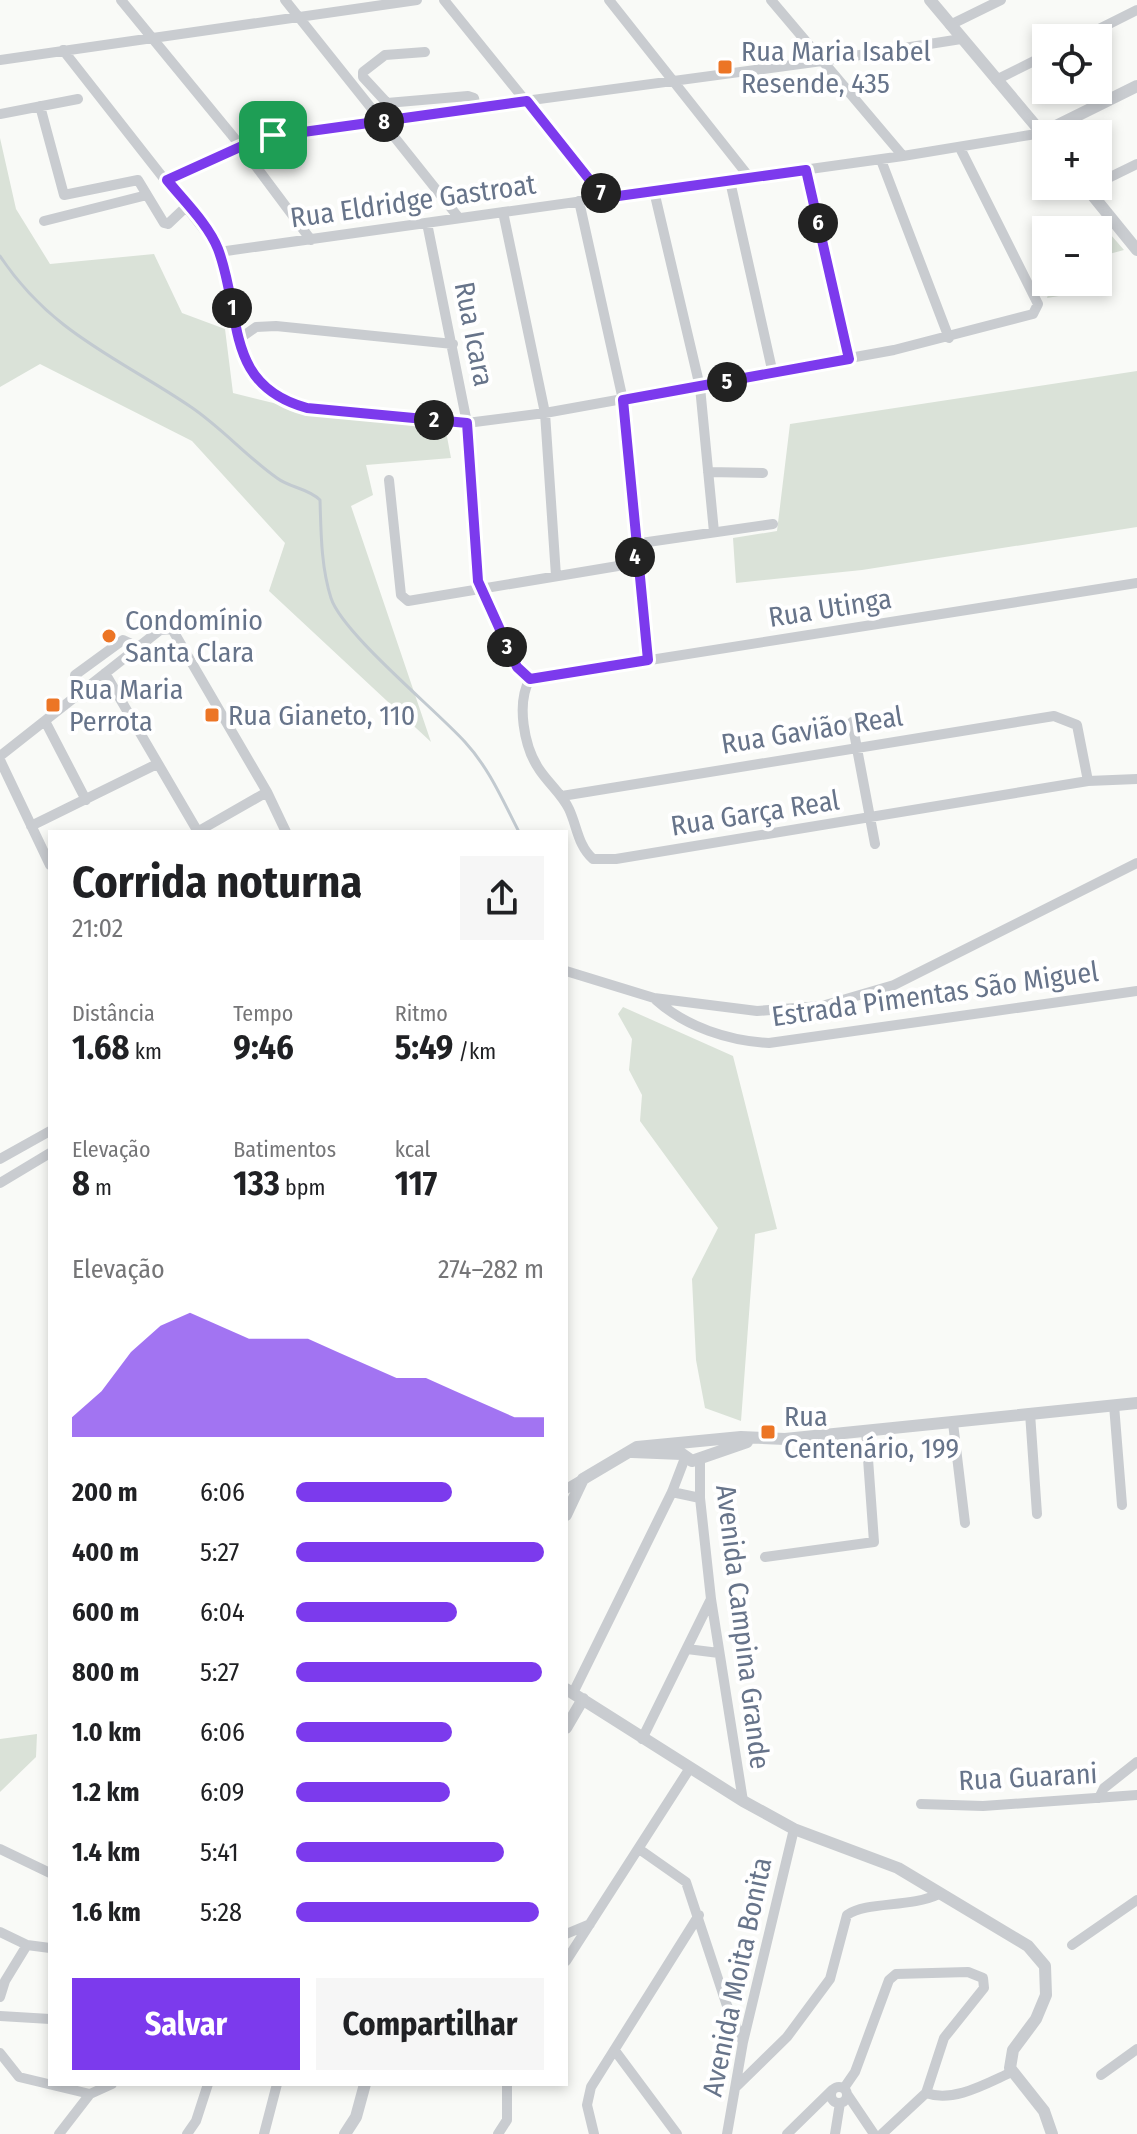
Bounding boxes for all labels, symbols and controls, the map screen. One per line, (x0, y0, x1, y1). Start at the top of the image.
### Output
map controls (1032, 24, 1112, 296)
button: locate (1032, 24, 1112, 104)
place label: Rua Maria Isabel Resende, 435 (741, 35, 931, 100)
marker: Rua Maria Isabel Resende, 435 (716, 58, 734, 76)
pin (239, 101, 307, 169)
pin: 8 (364, 102, 404, 142)
text: 8 (378, 108, 390, 135)
icon: arrive (251, 113, 295, 157)
button: + (1032, 120, 1112, 200)
street label: Rua Eldridge Gastroat (288, 167, 539, 235)
pin: 7 (581, 173, 621, 213)
text: 7 (596, 179, 606, 206)
pin: 6 (798, 203, 838, 243)
text: 6 (812, 209, 824, 236)
button: − (1032, 216, 1112, 296)
street label: Rua Icara (448, 279, 500, 389)
pin: 1 (212, 288, 252, 328)
text: 1 (227, 294, 237, 321)
pin: 5 (707, 362, 747, 402)
text: 5 (722, 368, 732, 395)
pin: 2 (414, 400, 454, 440)
text: 2 (429, 406, 439, 433)
pin: 4 (615, 537, 655, 577)
text: 4 (629, 543, 641, 570)
street label: Rua Utinga (766, 582, 894, 634)
place label: Condomínio Santa Clara (125, 604, 263, 669)
marker: Condomínio Santa Clara (100, 627, 118, 645)
pin: 3 (487, 627, 527, 667)
text: 3 (502, 633, 512, 660)
place label: Rua Maria Perrota (69, 673, 183, 738)
marker: Rua Maria Perrota (44, 696, 62, 714)
place label: Rua Gianeto, 110 (228, 699, 415, 732)
street label: Rua Gavião Real (719, 699, 905, 761)
marker: Rua Gianeto, 110 (203, 706, 221, 724)
street label: Rua Garça Real (668, 783, 842, 843)
text: Corrida noturna (72, 856, 362, 909)
button: share (460, 856, 544, 940)
text: 21:02 (72, 913, 123, 944)
street label: Estrada Pimentas São Miguel (770, 955, 1100, 1033)
text: Distância (72, 1000, 155, 1027)
text: Tempo (233, 1000, 293, 1027)
text: Ritmo (395, 1000, 448, 1027)
text: 1.68 (72, 1027, 130, 1068)
text: 9:46 (233, 1027, 294, 1068)
text: 5:49 (395, 1027, 453, 1068)
text: km (130, 1038, 162, 1065)
text: /km (453, 1038, 496, 1065)
text: Elevação (72, 1136, 150, 1163)
text: Batimentos (233, 1136, 336, 1163)
text: kcal (395, 1136, 430, 1163)
text: 8 (72, 1163, 90, 1204)
text: 133 (233, 1163, 280, 1204)
text: 117 (395, 1163, 437, 1204)
text: m (90, 1174, 112, 1201)
text: bpm (280, 1174, 325, 1201)
text: Elevação (72, 1254, 165, 1285)
text: 274–282 m (438, 1254, 544, 1285)
place label: Rua Centenário, 199 (784, 1400, 959, 1465)
marker: Rua Centenário, 199 (759, 1423, 777, 1441)
text: 200 m (72, 1477, 138, 1508)
text: 6:06 (200, 1477, 245, 1508)
street label: Avenida Campina Grande (709, 1483, 777, 1771)
text: 400 m (72, 1537, 139, 1568)
text: 5:27 (200, 1537, 239, 1568)
text: 600 m (72, 1597, 139, 1628)
text: 6:04 (200, 1597, 245, 1628)
text: 800 m (72, 1657, 139, 1688)
text: 5:27 (200, 1657, 239, 1688)
text: 1.0 km (72, 1717, 141, 1748)
text: 6:06 (200, 1717, 245, 1748)
street label: Rua Guarani (958, 1757, 1098, 1797)
text: 1.2 km (72, 1777, 139, 1808)
text: 6:09 (200, 1777, 244, 1808)
text: 1.4 km (72, 1837, 140, 1868)
text: 5:41 (200, 1837, 239, 1868)
street label: Avenida Moita Bonita (696, 1854, 778, 2100)
text: 1.6 km (72, 1897, 141, 1928)
text: 5:28 (200, 1897, 242, 1928)
button: Salvar (72, 1978, 300, 2070)
button: Compartilhar (316, 1978, 544, 2070)

